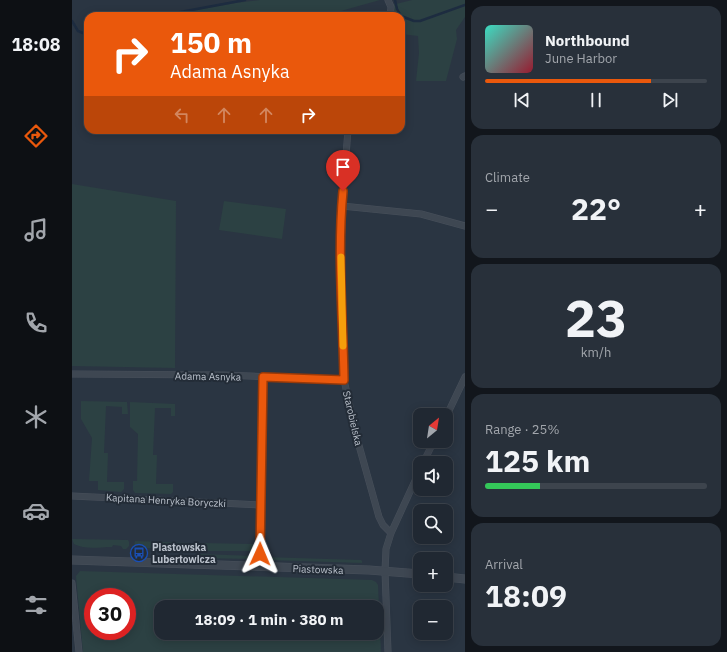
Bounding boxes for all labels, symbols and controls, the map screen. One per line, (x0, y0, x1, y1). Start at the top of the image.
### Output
text: 150 m (170, 24, 252, 61)
icon: right (104, 28, 156, 80)
text: Northbound (545, 31, 630, 50)
text: 18:08 (11, 33, 61, 56)
text: June Harbor (545, 50, 617, 67)
text: Adama Asnyka (170, 60, 290, 83)
icon: previous (511, 89, 533, 111)
icon: pause (585, 89, 607, 111)
icon: next (659, 89, 681, 111)
icon: left (171, 104, 193, 126)
icon: ahead (213, 104, 235, 126)
icon: ahead (255, 104, 277, 126)
icon: right (297, 104, 319, 126)
icon: directions (22, 122, 50, 150)
pin (326, 150, 360, 191)
icon: arrive (332, 156, 354, 178)
text: Climate (485, 169, 530, 186)
text: 22° (571, 189, 621, 228)
text: − (485, 194, 498, 223)
text: + (694, 194, 707, 223)
icon: music (22, 216, 50, 244)
text: 23 (565, 284, 627, 351)
icon: phone (22, 309, 50, 337)
text: km/h (581, 344, 611, 361)
street label: Adama Asnyka (175, 369, 242, 384)
street label: Starobielska (340, 389, 365, 447)
icon: climate (22, 403, 50, 431)
north arrow (413, 408, 453, 448)
map controls (413, 408, 453, 640)
text: Range · 25% (485, 421, 559, 438)
text: 125 km (485, 441, 590, 480)
button: sound (413, 456, 453, 496)
street label: Kapitana Henryka Boryczki (106, 491, 226, 510)
icon: car (22, 497, 50, 525)
button: search (413, 504, 453, 544)
position arrow (239, 533, 281, 575)
place label: Piastowska Lubertowicza (152, 541, 216, 566)
bus stop icon: Piastowska Lubertowicza (129, 543, 149, 563)
button: + (413, 552, 453, 592)
text: Arrival (485, 556, 523, 573)
street label: Piastowska (292, 562, 344, 577)
text: 18:09 (485, 576, 567, 615)
speed limit sign: 30 (84, 588, 136, 640)
icon: filters (22, 591, 50, 619)
button: − (413, 600, 453, 640)
text: 18:09 · 1 min · 380 m (195, 610, 343, 629)

